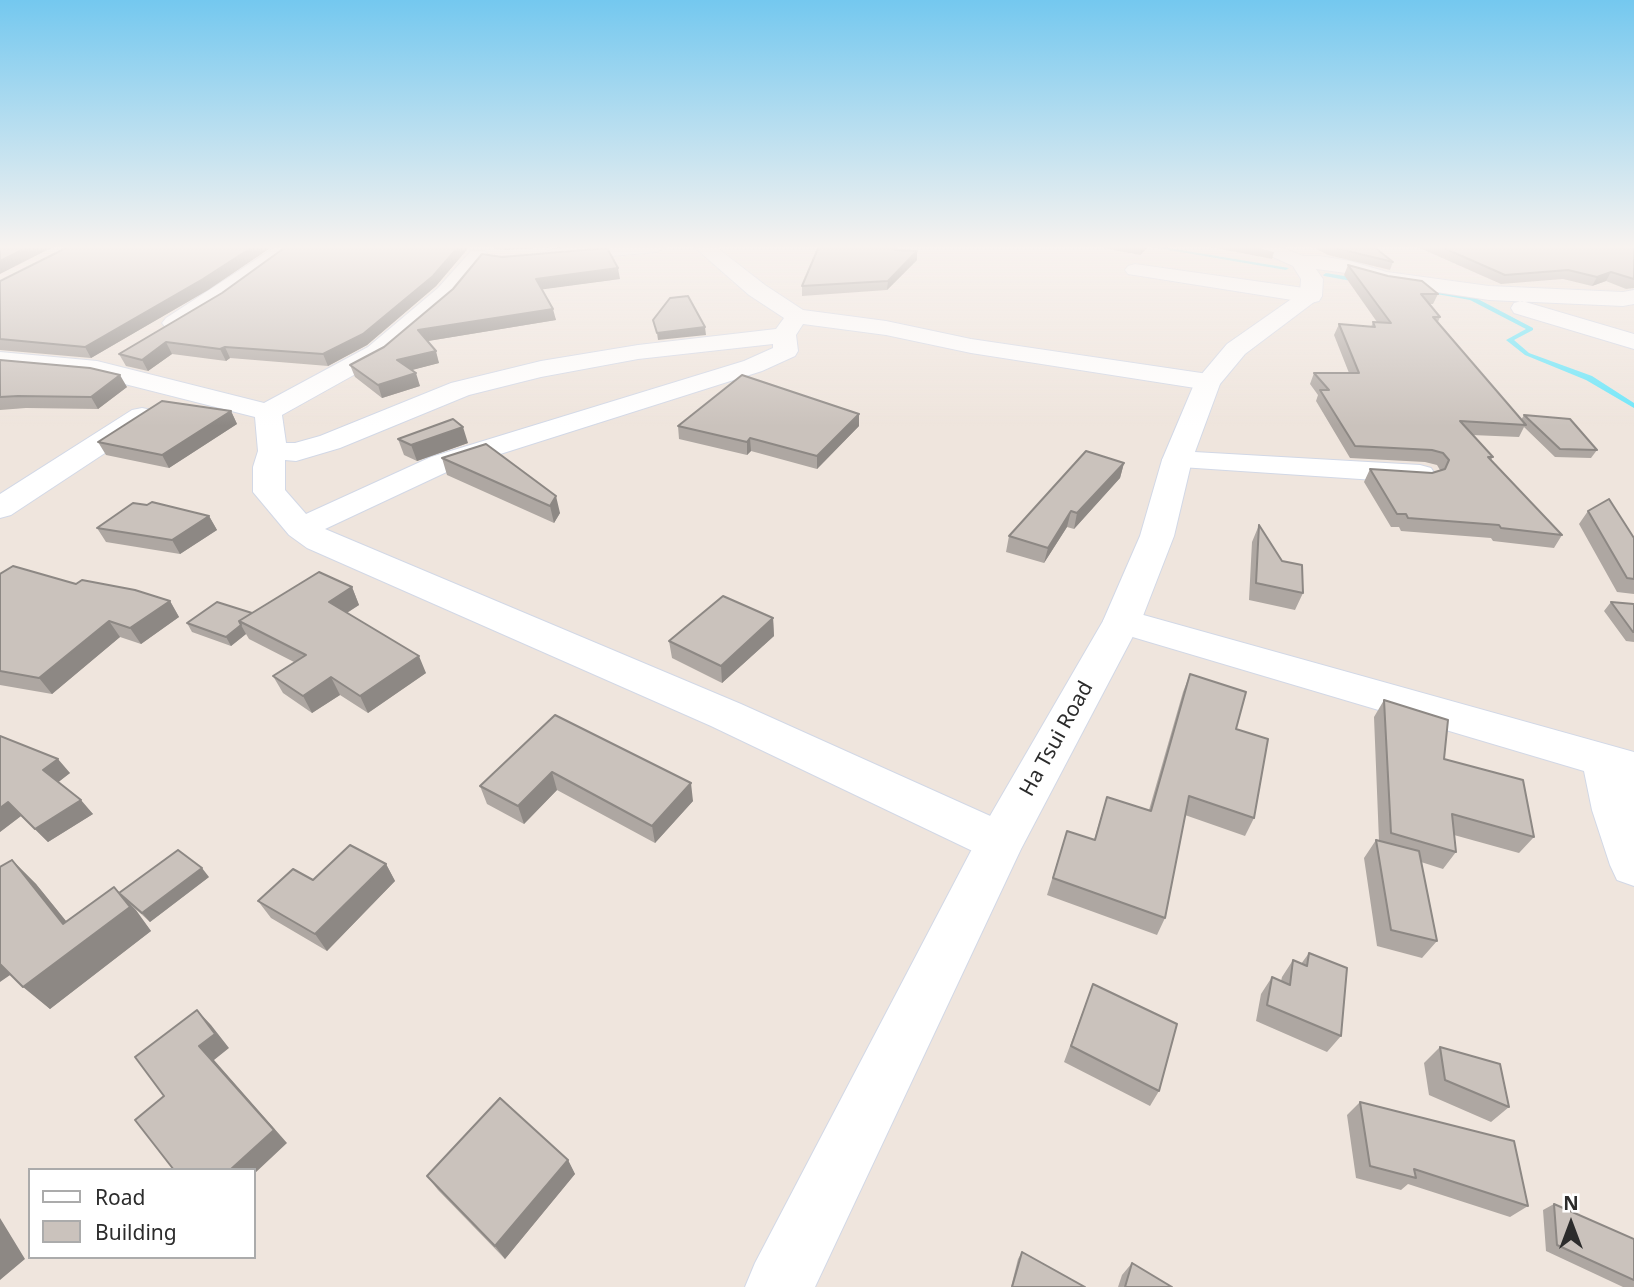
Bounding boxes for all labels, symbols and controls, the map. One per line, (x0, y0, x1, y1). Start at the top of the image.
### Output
street label: Ha Tsui Road (1015, 677, 1099, 801)
legend (28, 1168, 256, 1259)
text: Road (95, 1183, 145, 1211)
north arrow (1536, 1189, 1606, 1259)
text: N (1563, 1190, 1579, 1216)
text: Building (95, 1218, 177, 1246)

